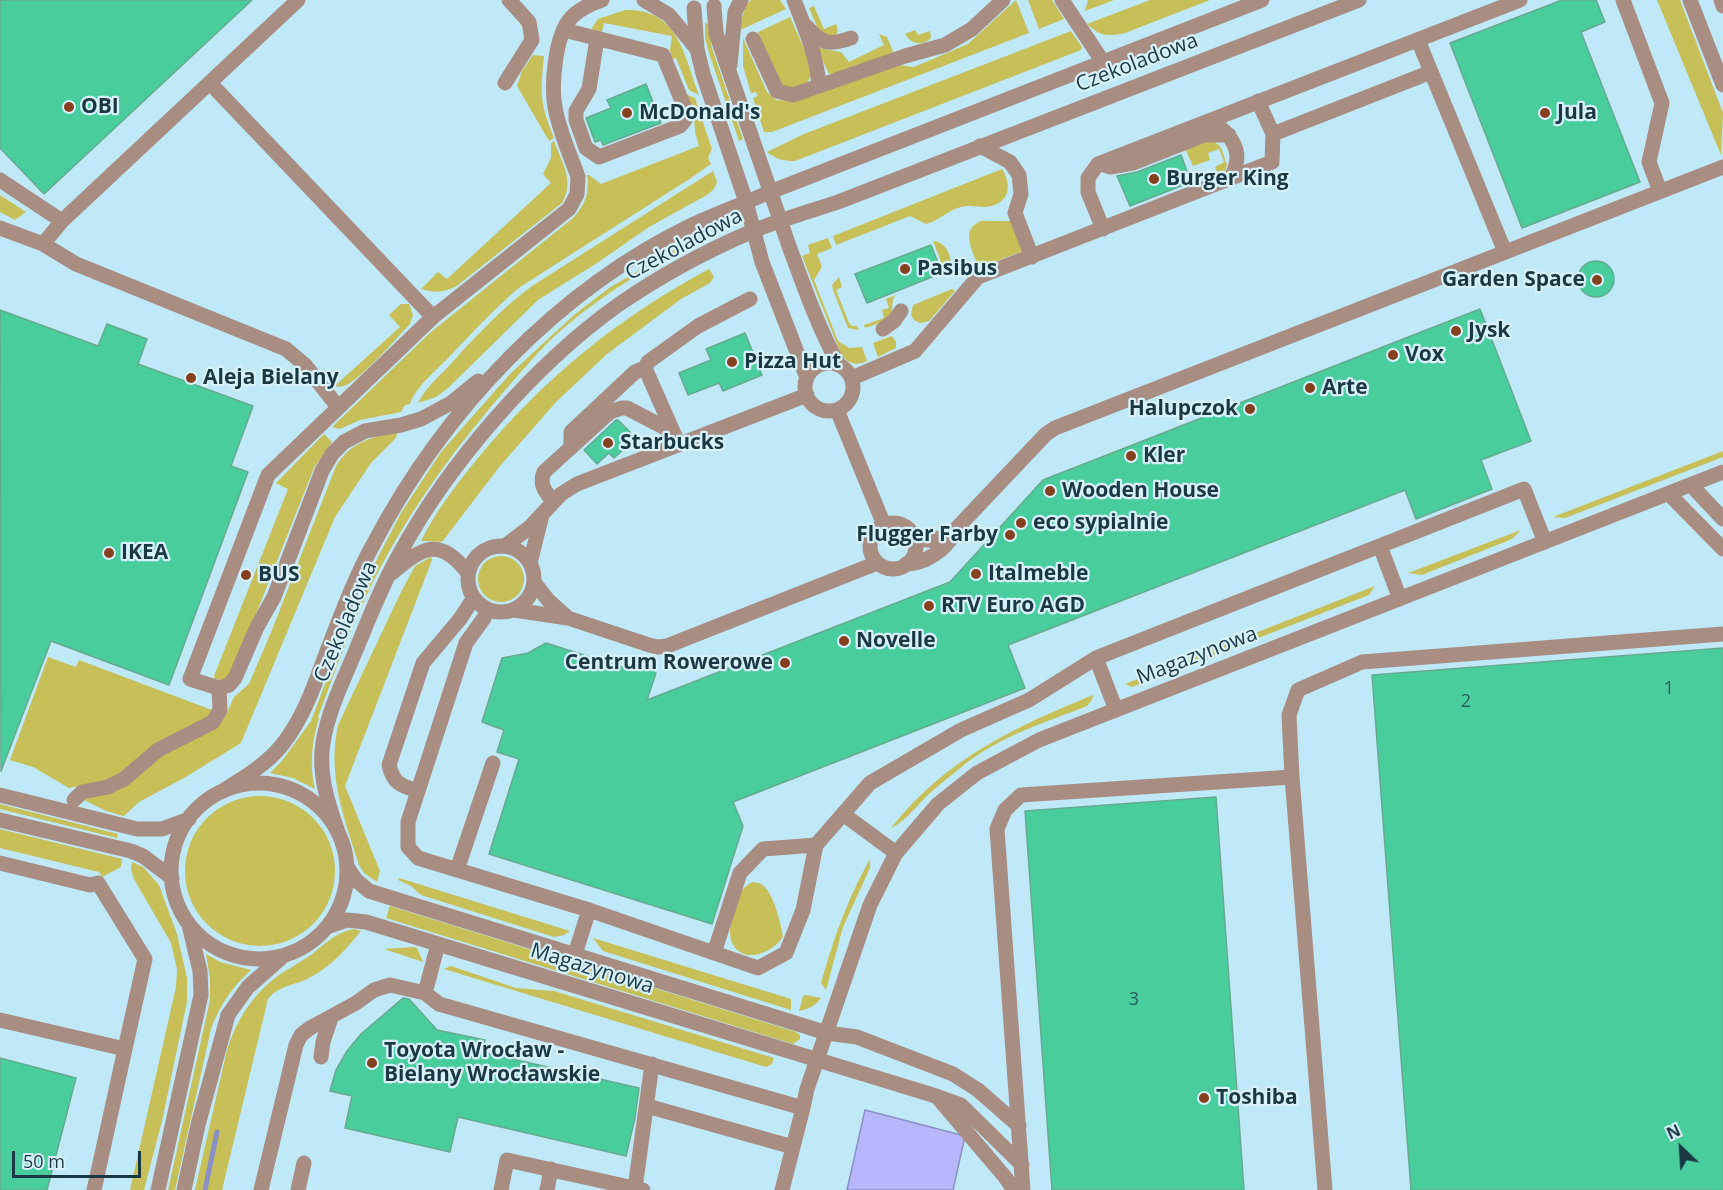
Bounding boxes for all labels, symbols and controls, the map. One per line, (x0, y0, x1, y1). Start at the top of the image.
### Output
street label: Czekoladowa (1072, 28, 1202, 98)
place label: OBI (81, 94, 119, 120)
marker: OBI (62, 100, 76, 114)
place label: McDonald's (639, 100, 760, 126)
place label: Jula (1557, 100, 1597, 126)
marker: McDonald's (620, 106, 634, 120)
marker: Jula (1538, 106, 1552, 120)
place label: Burger King (1166, 166, 1289, 192)
marker: Burger King (1147, 172, 1161, 186)
street label: Czekoladowa (621, 204, 747, 286)
place label: Pasibus (917, 256, 997, 282)
marker: Pasibus (898, 262, 912, 276)
place label: Garden Space (1442, 267, 1585, 293)
marker: Garden Space (1590, 273, 1604, 287)
place label: Jysk (1468, 318, 1510, 344)
marker: Jysk (1449, 324, 1463, 338)
place label: Vox (1405, 342, 1444, 368)
marker: Vox (1386, 348, 1400, 362)
place label: Pizza Hut (744, 349, 841, 375)
marker: Pizza Hut (725, 355, 739, 369)
place label: Aleja Bielany (203, 365, 339, 391)
marker: Aleja Bielany (184, 371, 198, 385)
place label: Arte (1322, 375, 1368, 401)
marker: Arte (1303, 381, 1317, 395)
place label: Halupczok (1129, 396, 1238, 422)
marker: Halupczok (1243, 402, 1257, 416)
place label: Starbucks (620, 430, 724, 456)
marker: Starbucks (601, 436, 615, 450)
place label: Kler (1143, 443, 1185, 469)
marker: Kler (1124, 449, 1138, 463)
place label: Wooden House (1062, 478, 1219, 504)
marker: Wooden House (1043, 484, 1057, 498)
place label: eco sypialnie (1033, 510, 1168, 536)
marker: eco sypialnie (1014, 516, 1028, 530)
place label: Flugger Farby (856, 522, 998, 548)
marker: Flugger Farby (1003, 528, 1017, 542)
place label: IKEA (121, 540, 168, 566)
marker: IKEA (102, 546, 116, 560)
street label: Czekoladowa (309, 558, 383, 686)
place label: Italmeble (988, 561, 1088, 587)
place label: BUS (258, 562, 300, 588)
marker: Italmeble (969, 567, 983, 581)
marker: BUS (239, 568, 253, 582)
place label: RTV Euro AGD (941, 593, 1085, 619)
marker: RTV Euro AGD (922, 599, 936, 613)
street label: Magazynowa (1133, 621, 1261, 691)
place label: Novelle (856, 628, 936, 654)
marker: Novelle (837, 634, 851, 648)
place label: Centrum Rowerowe (565, 650, 773, 676)
marker: Centrum Rowerowe (778, 656, 792, 670)
house number: 1 (1664, 678, 1674, 700)
house number: 2 (1461, 691, 1471, 713)
street label: Magazynowa (527, 938, 657, 1000)
house number: 3 (1129, 989, 1139, 1011)
place label: Toyota Wrocław - Bielany Wrocławskie (384, 1038, 600, 1088)
marker: Toyota Wrocław - Bielany Wrocławskie (365, 1056, 379, 1070)
place label: Toshiba (1216, 1085, 1298, 1111)
marker: Toshiba (1197, 1091, 1211, 1105)
north arrow (1651, 1118, 1711, 1178)
text: N (1663, 1119, 1684, 1144)
scale bar (15, 1139, 144, 1177)
text: 50 m (23, 1149, 65, 1173)

